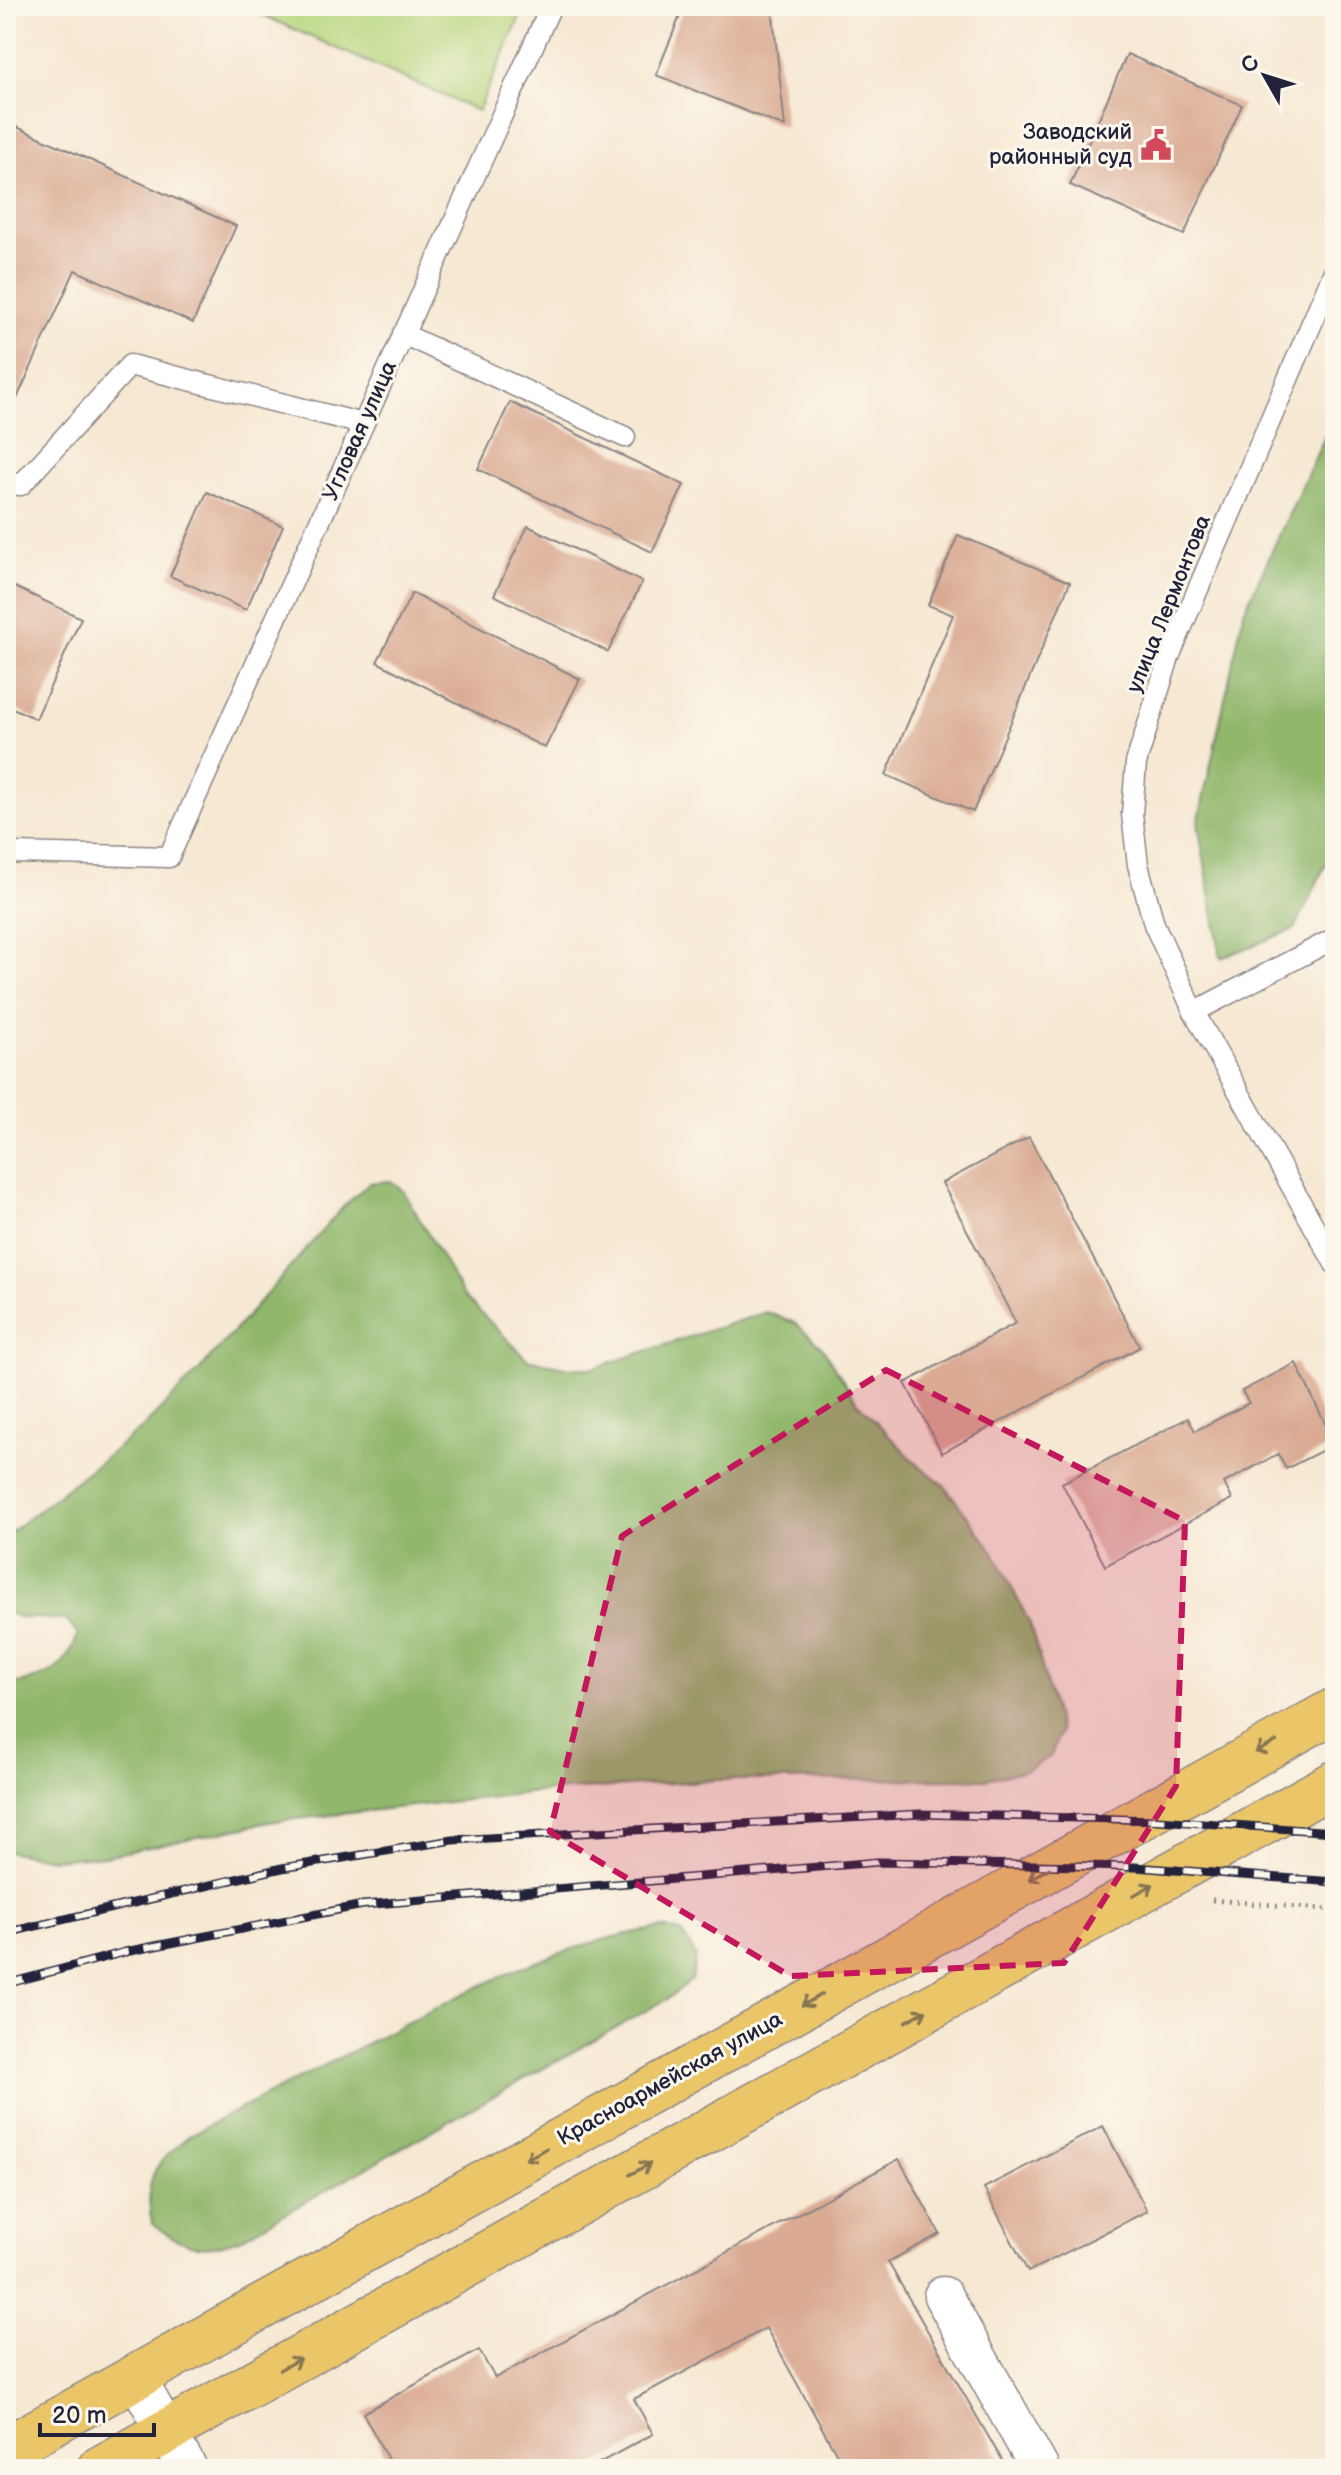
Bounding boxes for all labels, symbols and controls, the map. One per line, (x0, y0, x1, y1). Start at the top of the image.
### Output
north arrow (1225, 36, 1305, 116)
text: С (1235, 50, 1266, 79)
place label: Заводский районный суд (989, 119, 1132, 171)
public building icon: Заводский районный суд (1139, 128, 1173, 162)
street label: Угловая улица (317, 357, 403, 505)
street label: улица Лермонтова (1121, 511, 1217, 697)
one-way arrow (1255, 1740, 1279, 1756)
one-way arrow (1028, 1866, 1051, 1882)
one-way arrow (1131, 1882, 1155, 1897)
one-way arrow (801, 1993, 824, 2009)
street label: Красноармейская улица (553, 2006, 787, 2152)
one-way arrow (904, 2008, 927, 2024)
one-way arrow (525, 2147, 548, 2163)
one-way arrow (628, 2161, 651, 2177)
one-way arrow (278, 2355, 301, 2371)
scale bar (40, 2387, 154, 2437)
text: 20 m (52, 2401, 107, 2430)

